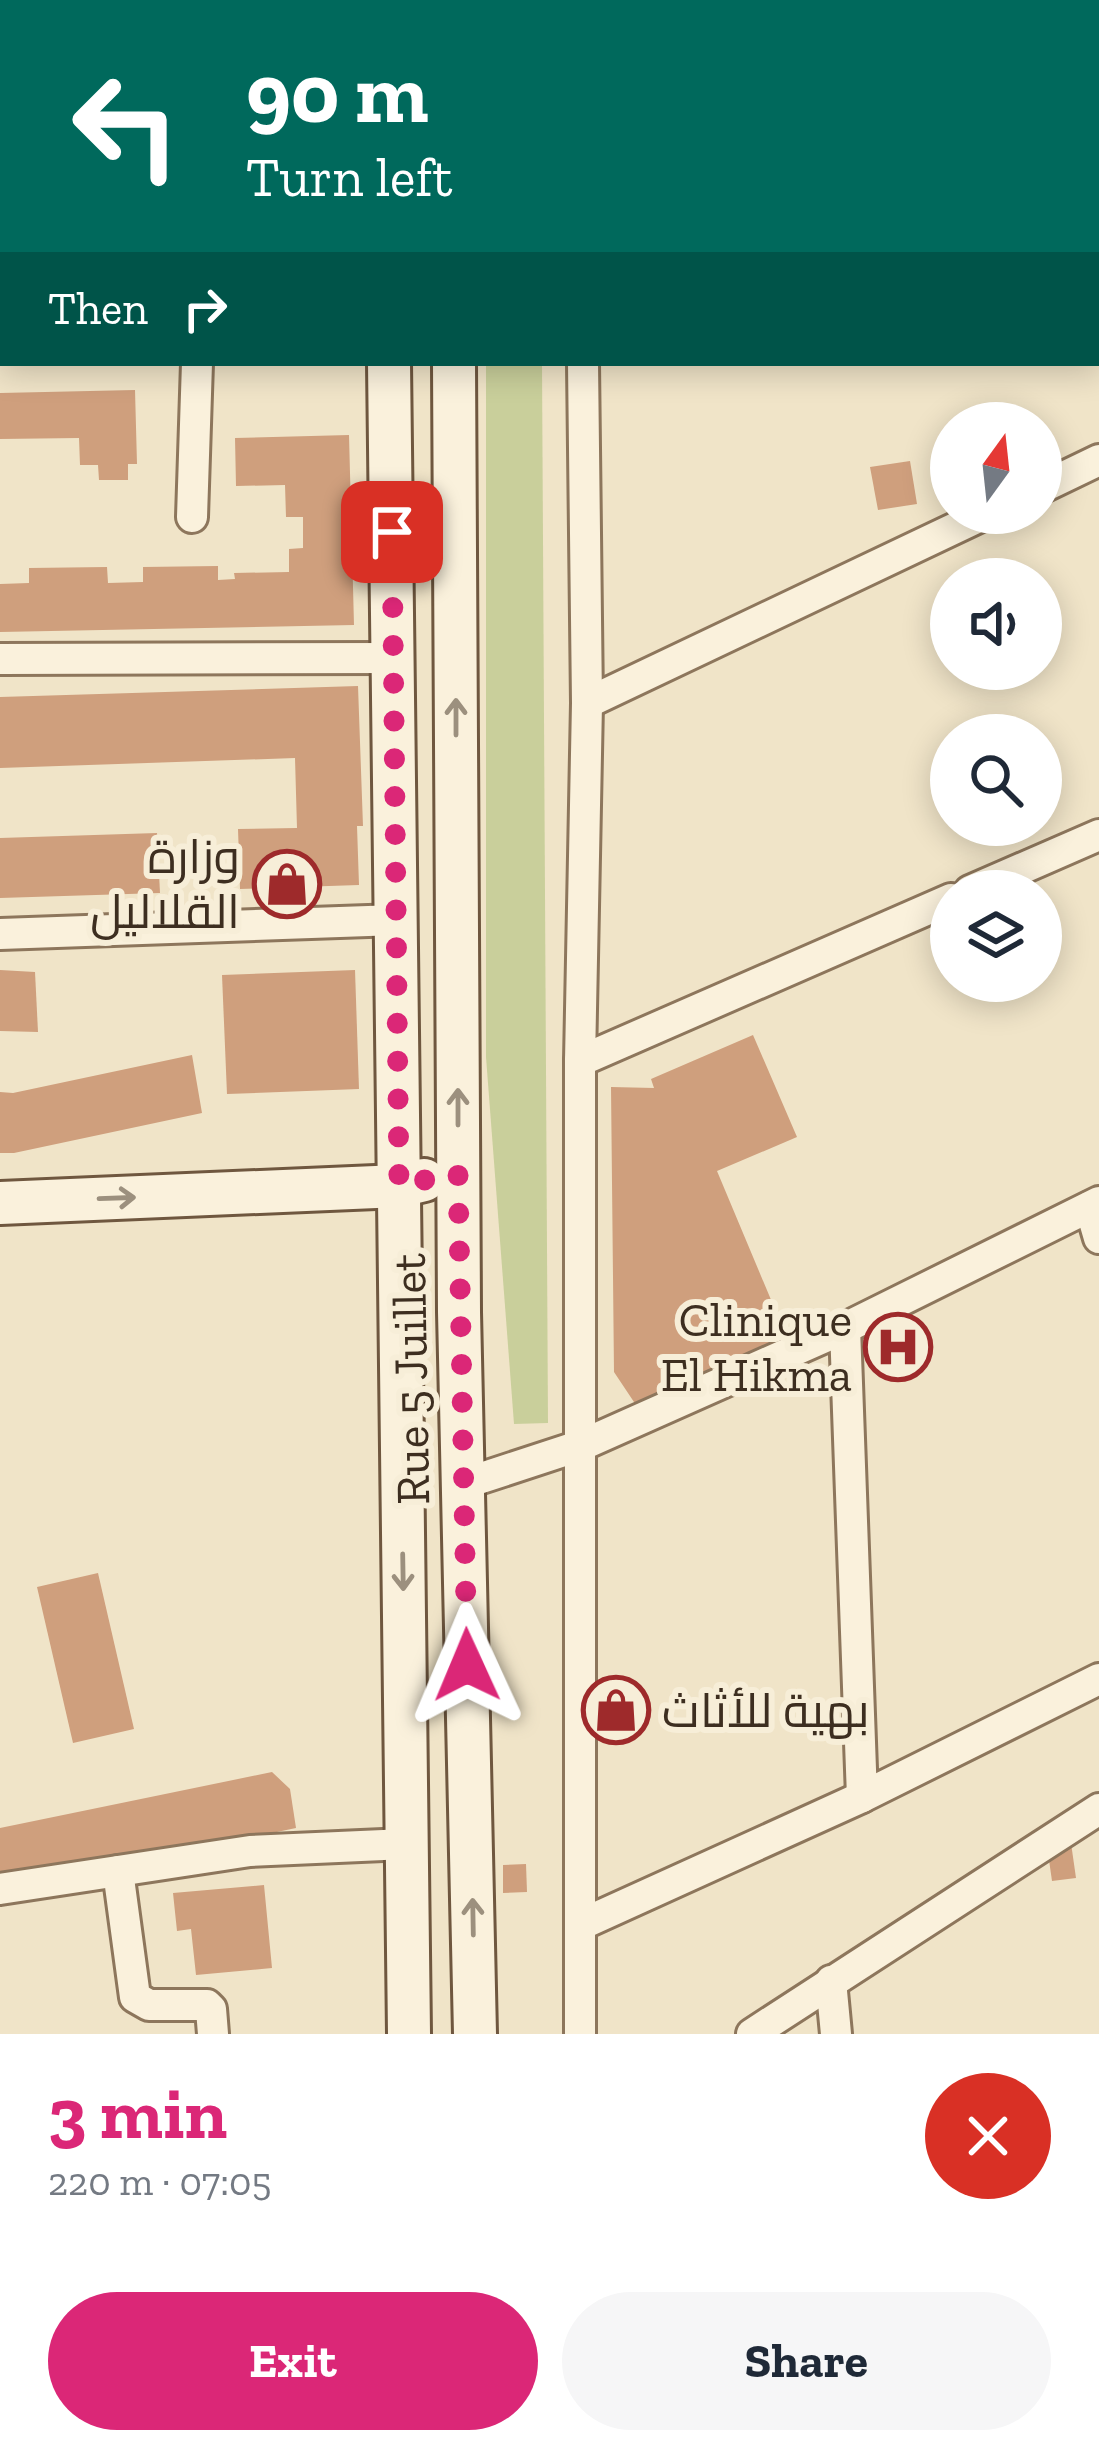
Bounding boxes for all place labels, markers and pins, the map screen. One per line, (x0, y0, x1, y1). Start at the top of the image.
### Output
pin (341, 481, 443, 583)
place label: وزارة القلاليل (90, 828, 240, 940)
shop icon: وزارة القلاليل (252, 849, 322, 919)
place label: Clinique El Hikma (661, 1291, 852, 1403)
hospital icon: Clinique El Hikma (863, 1312, 933, 1382)
shop icon: بهية للأثاث (581, 1675, 651, 1745)
place label: بهية للأثاث (662, 1682, 870, 1739)

